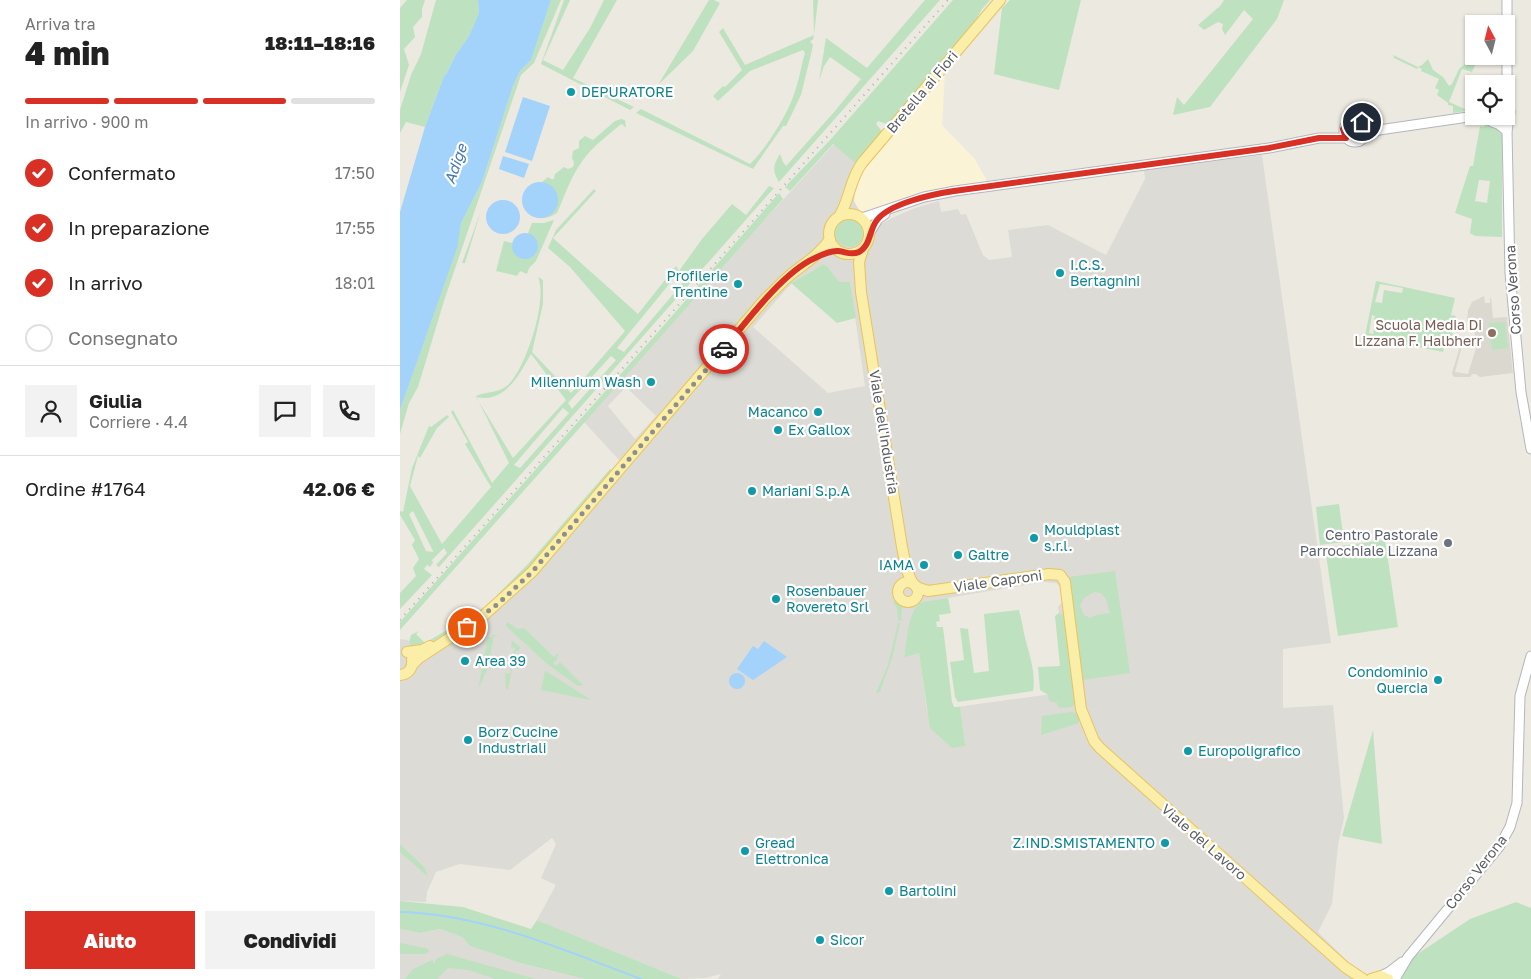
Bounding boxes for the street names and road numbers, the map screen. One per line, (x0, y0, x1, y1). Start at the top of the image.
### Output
street label: Bretella ai Fiori (882, 47, 961, 136)
street label: Corso Verona (1501, 245, 1524, 335)
street label: Viale dell'Industria (866, 369, 903, 495)
street label: Viale Caproni (953, 566, 1043, 595)
street label: Viale del Lavoro (1158, 800, 1250, 883)
street label: Corso Verona (1441, 831, 1510, 912)

